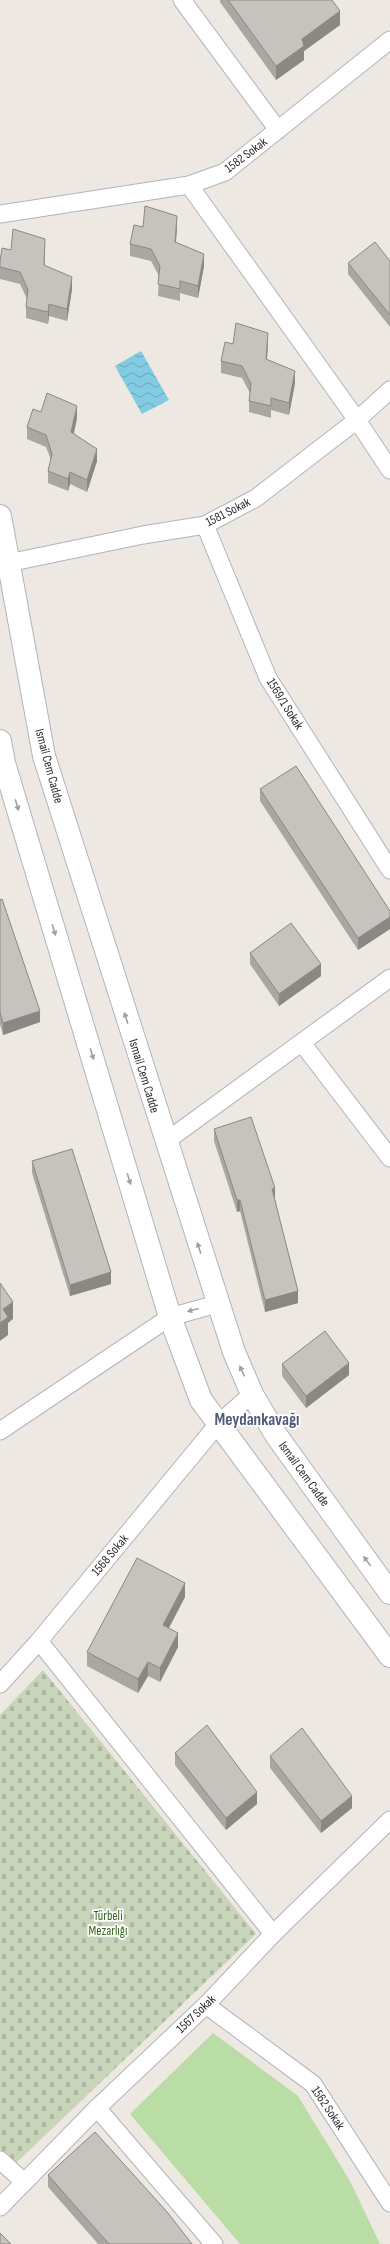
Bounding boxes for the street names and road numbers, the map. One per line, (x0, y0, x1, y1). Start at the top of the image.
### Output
street label: 1582 Sokak (222, 134, 270, 176)
street label: 1581 Sokak (203, 494, 253, 530)
street label: 1569/1 Sokak (263, 675, 307, 733)
street label: Ismail Cem Cadde (31, 727, 67, 805)
street label: Ismail Cem Cadde (125, 1037, 163, 1115)
street label: Ismail Cem Cadde (275, 1438, 333, 1510)
street label: 1568 Sokak (88, 1531, 132, 1579)
street label: 1567 Sokak (173, 1991, 219, 2037)
street label: 1562 Sokak (308, 2083, 348, 2133)

